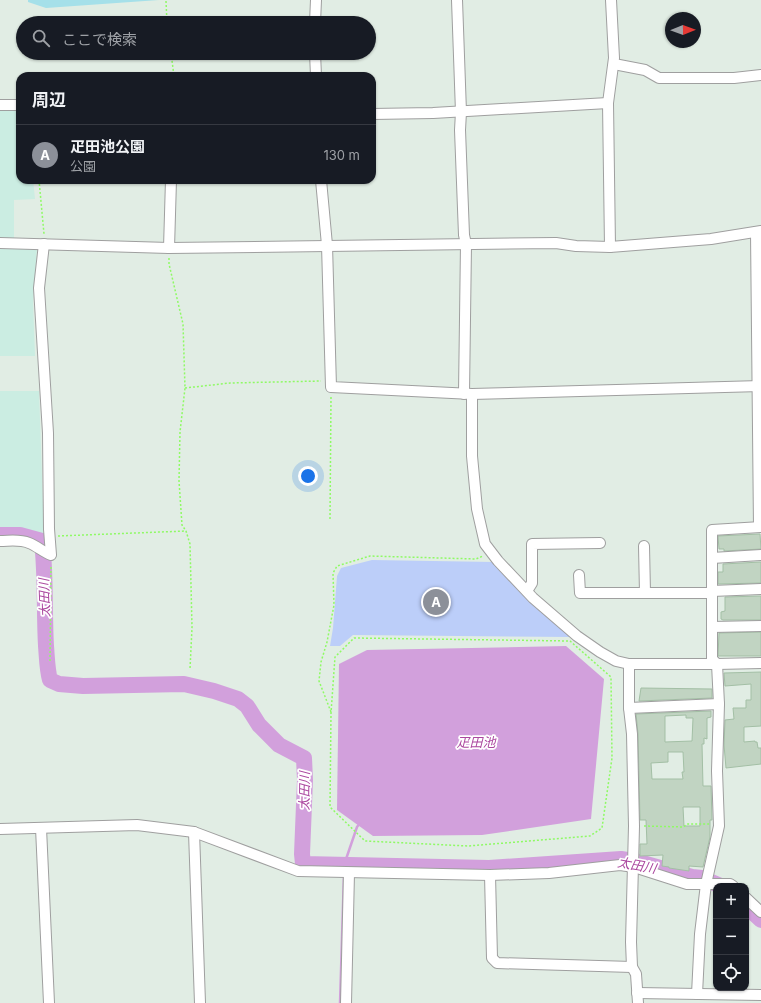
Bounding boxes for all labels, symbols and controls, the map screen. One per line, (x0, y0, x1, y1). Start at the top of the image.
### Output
north arrow (665, 12, 701, 48)
search box (16, 16, 376, 60)
icon: search (30, 27, 52, 49)
text: ここで検索 (62, 30, 137, 49)
text: 周辺 (32, 90, 66, 110)
text: 疋田池公園 (70, 137, 145, 156)
text: A (40, 147, 50, 163)
text: 130 m (323, 147, 360, 163)
text: 公園 (70, 158, 96, 174)
your location (298, 466, 318, 486)
water label: 太田川 (35, 576, 53, 618)
pin: A (423, 587, 449, 617)
water label: 疋田池 (456, 734, 497, 750)
water label: 太田川 (296, 769, 312, 811)
water label: 太田川 (616, 854, 660, 877)
map controls (713, 883, 749, 991)
button: + (713, 883, 749, 919)
button: − (713, 919, 749, 955)
button: locate (713, 955, 749, 991)

